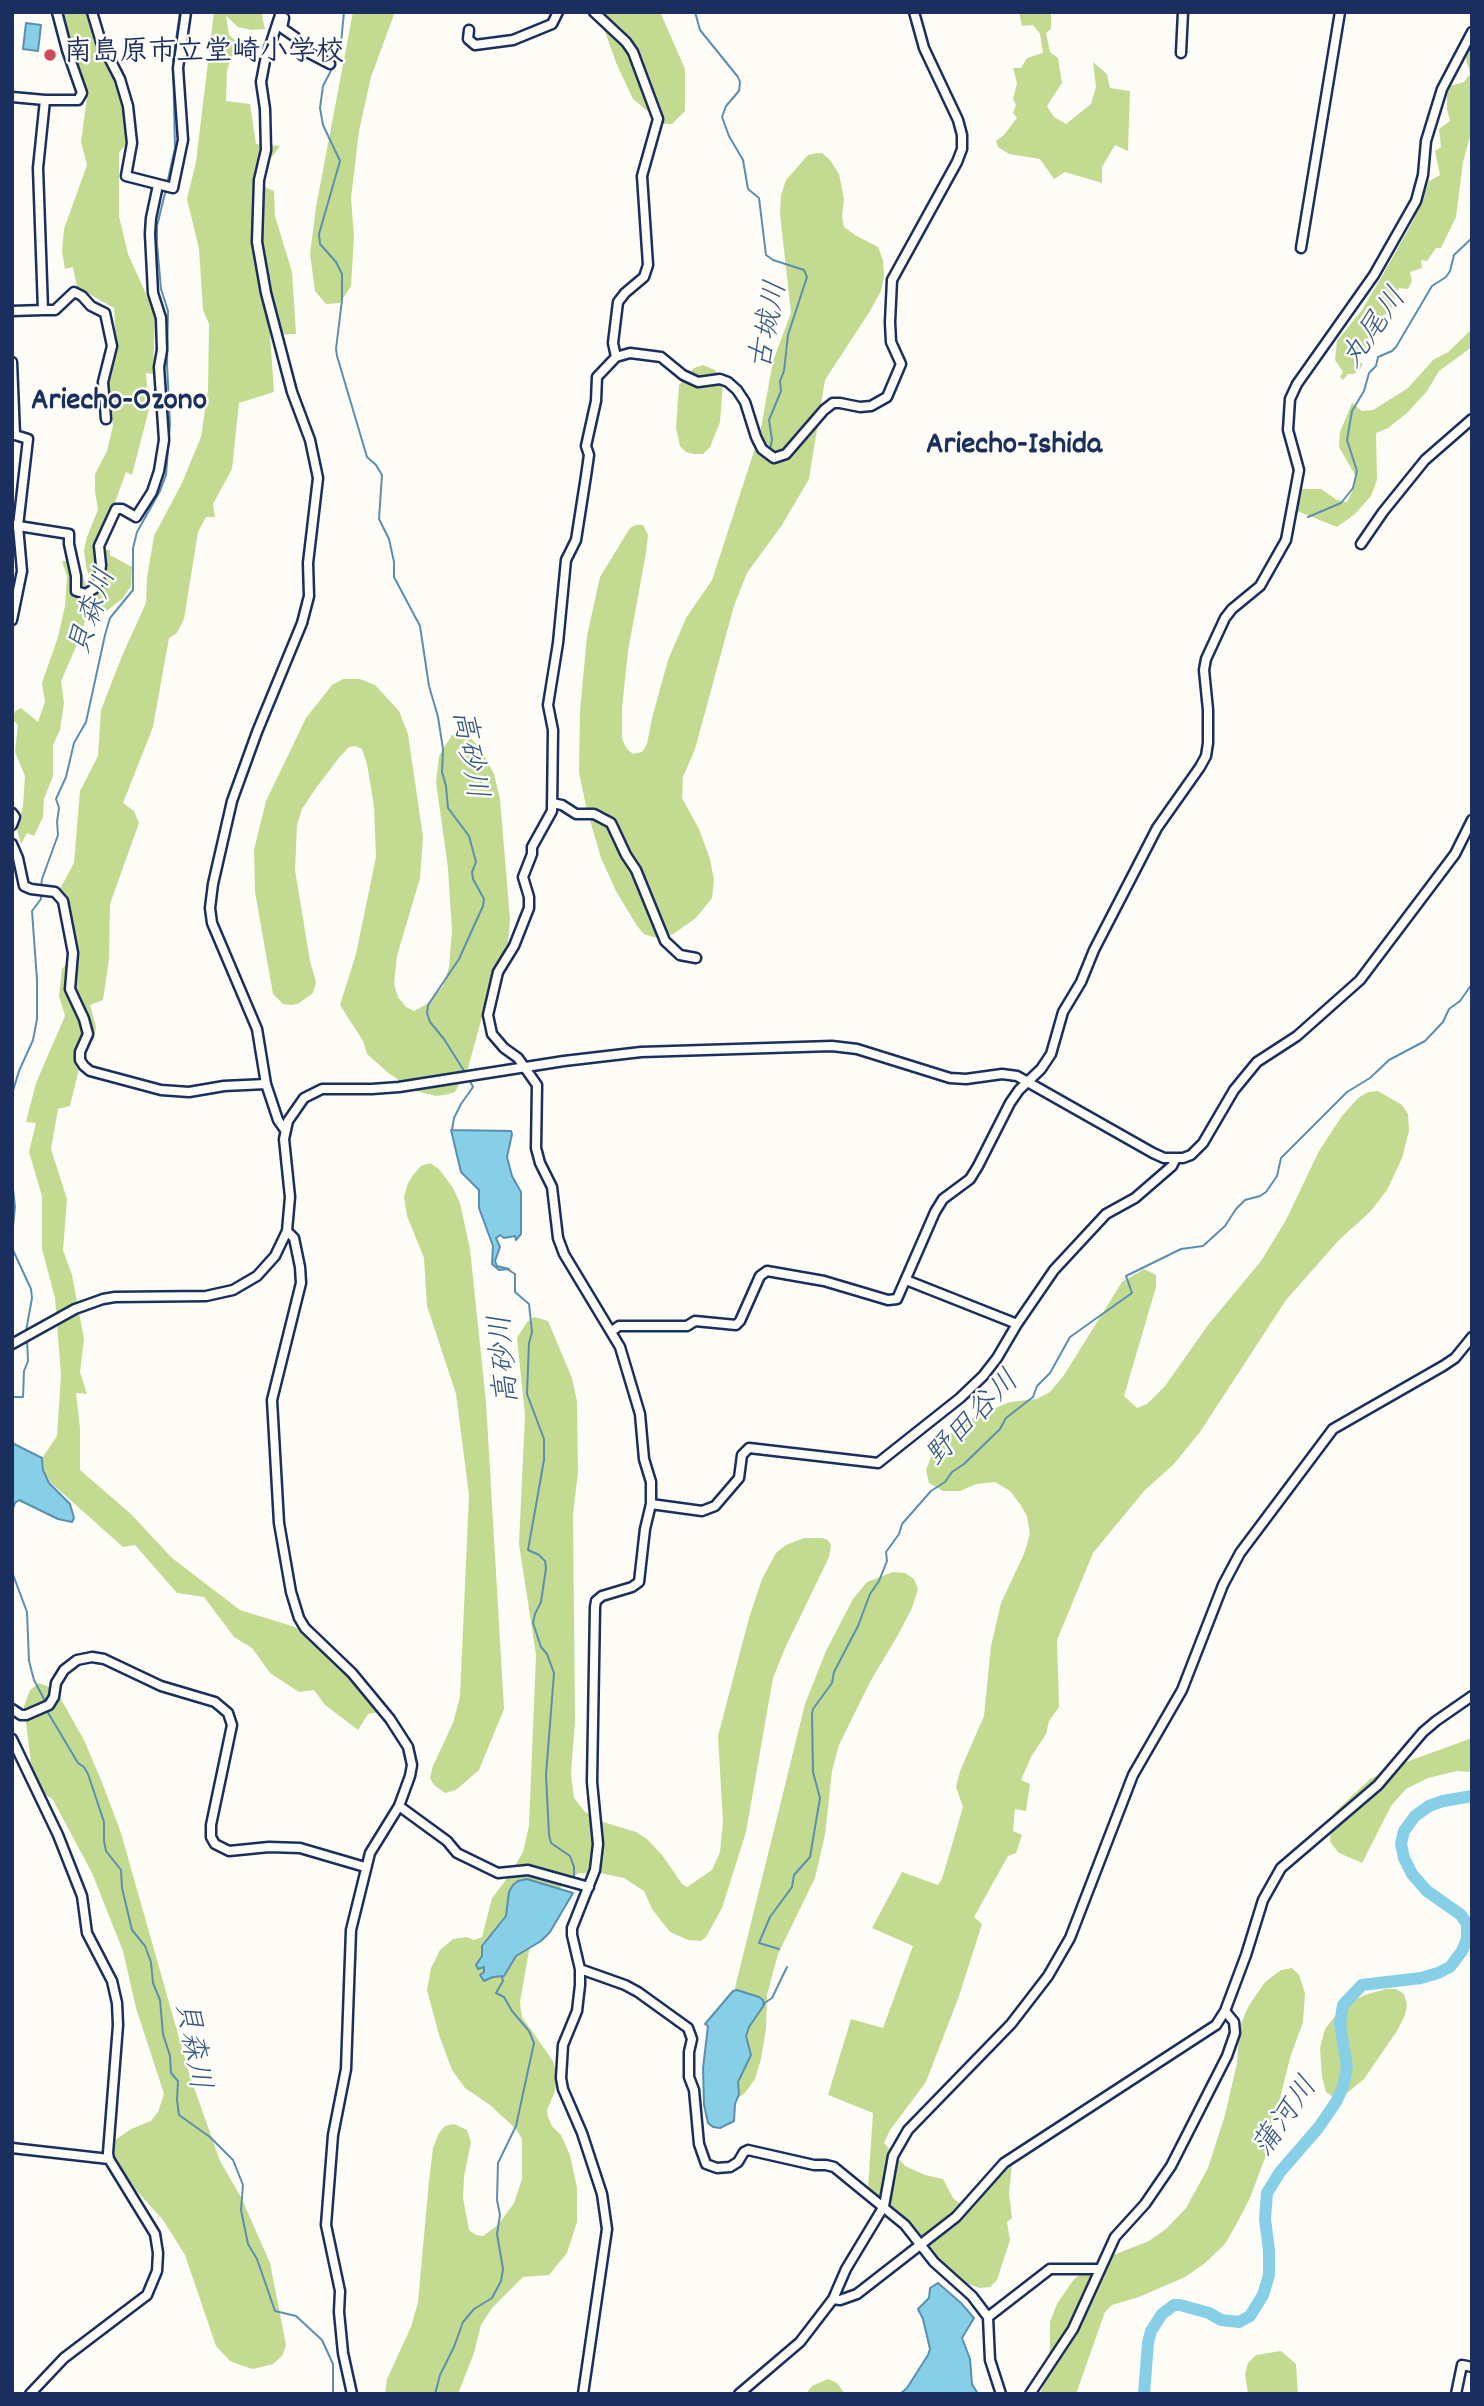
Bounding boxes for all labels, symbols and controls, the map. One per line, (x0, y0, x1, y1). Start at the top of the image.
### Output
place label: 南島原市立堂崎小学校 (64, 38, 344, 72)
marker: 南島原市立堂崎小学校 (42, 47, 58, 63)
water label: 古城川 (746, 278, 798, 374)
water label: 丸尾川 (1336, 283, 1418, 377)
district label: Ariecho-Ozono (31, 385, 207, 423)
district label: Ariecho-Ishida (926, 429, 1102, 467)
water label: 貝森川 (64, 565, 128, 661)
water label: 高砂川 (440, 708, 492, 802)
water label: 高砂川 (486, 1313, 530, 1405)
water label: 野田谷川 (920, 1365, 1030, 1477)
water label: 貝森川 (163, 1999, 215, 2093)
water label: 蒲河川 (1247, 2072, 1329, 2166)

